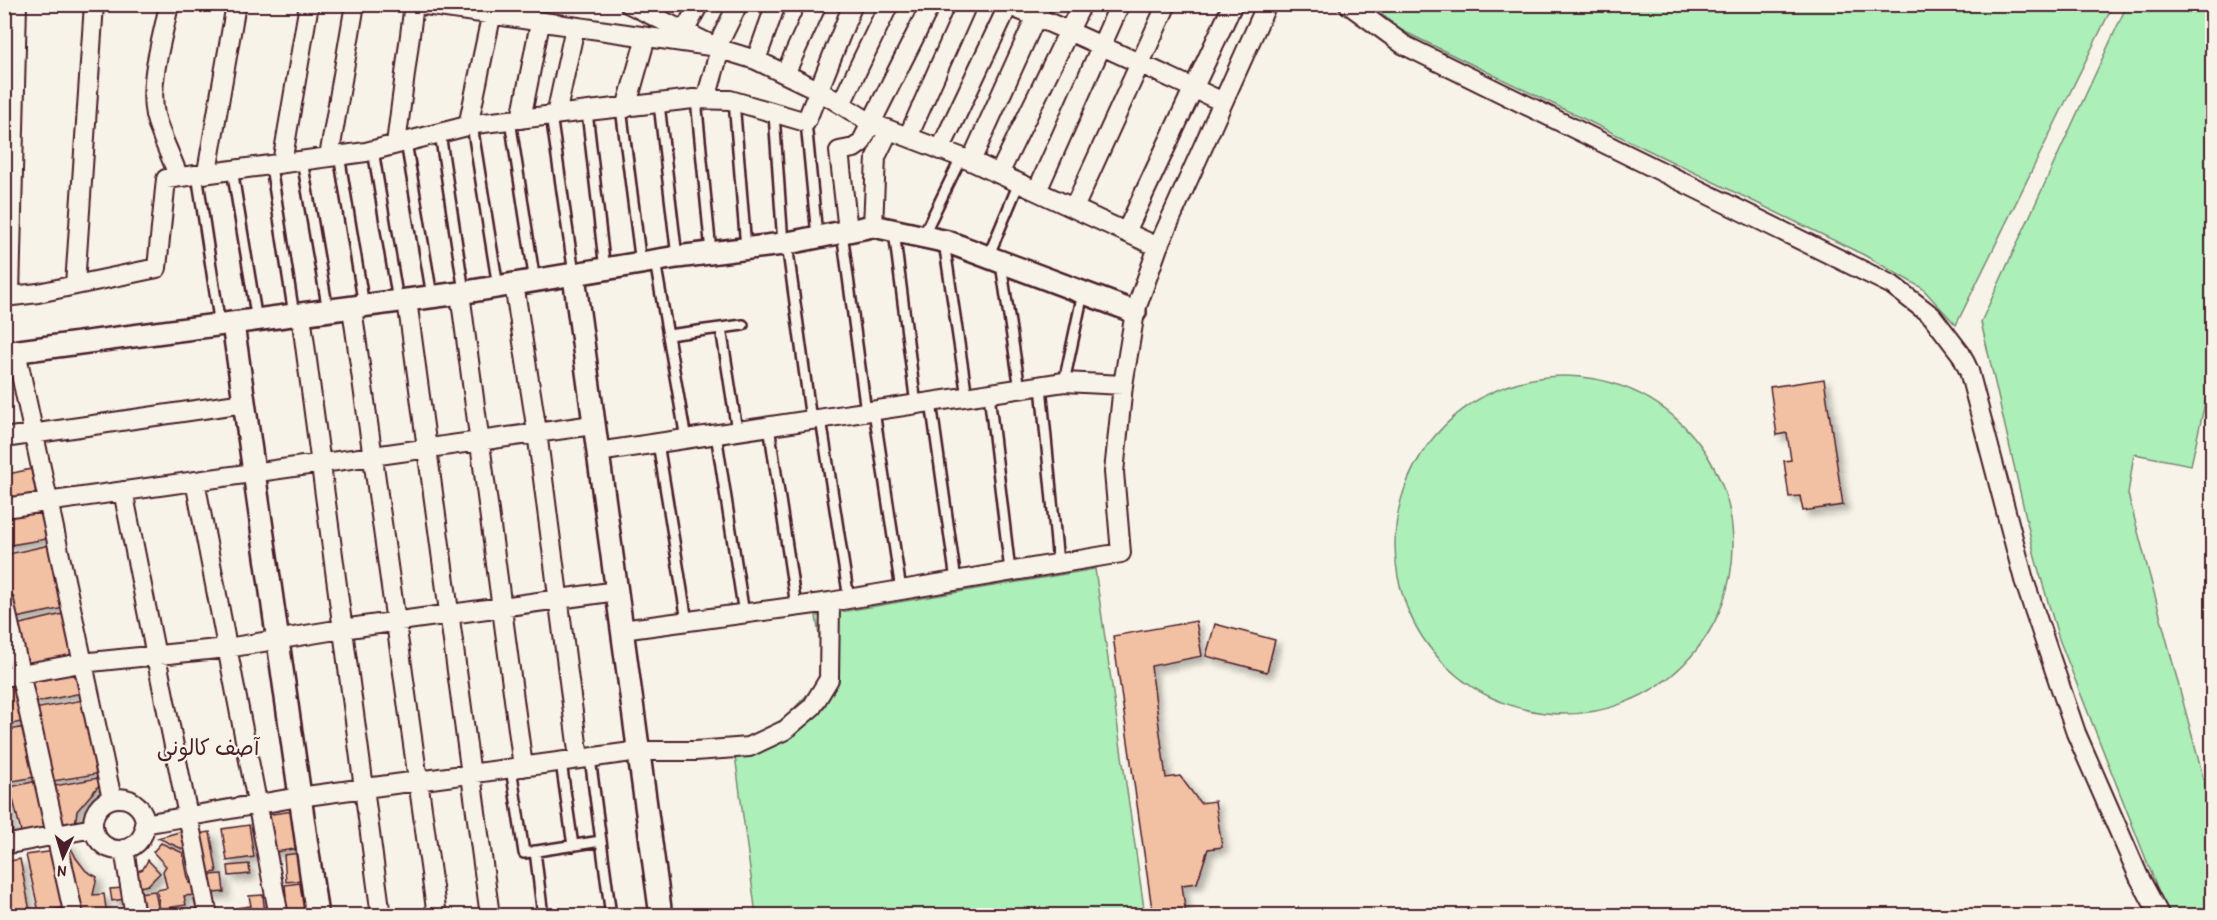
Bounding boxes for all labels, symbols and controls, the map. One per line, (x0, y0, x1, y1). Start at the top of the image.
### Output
district label: آصف کالونی (157, 732, 261, 762)
north arrow (33, 827, 93, 887)
text: N (56, 861, 67, 883)

